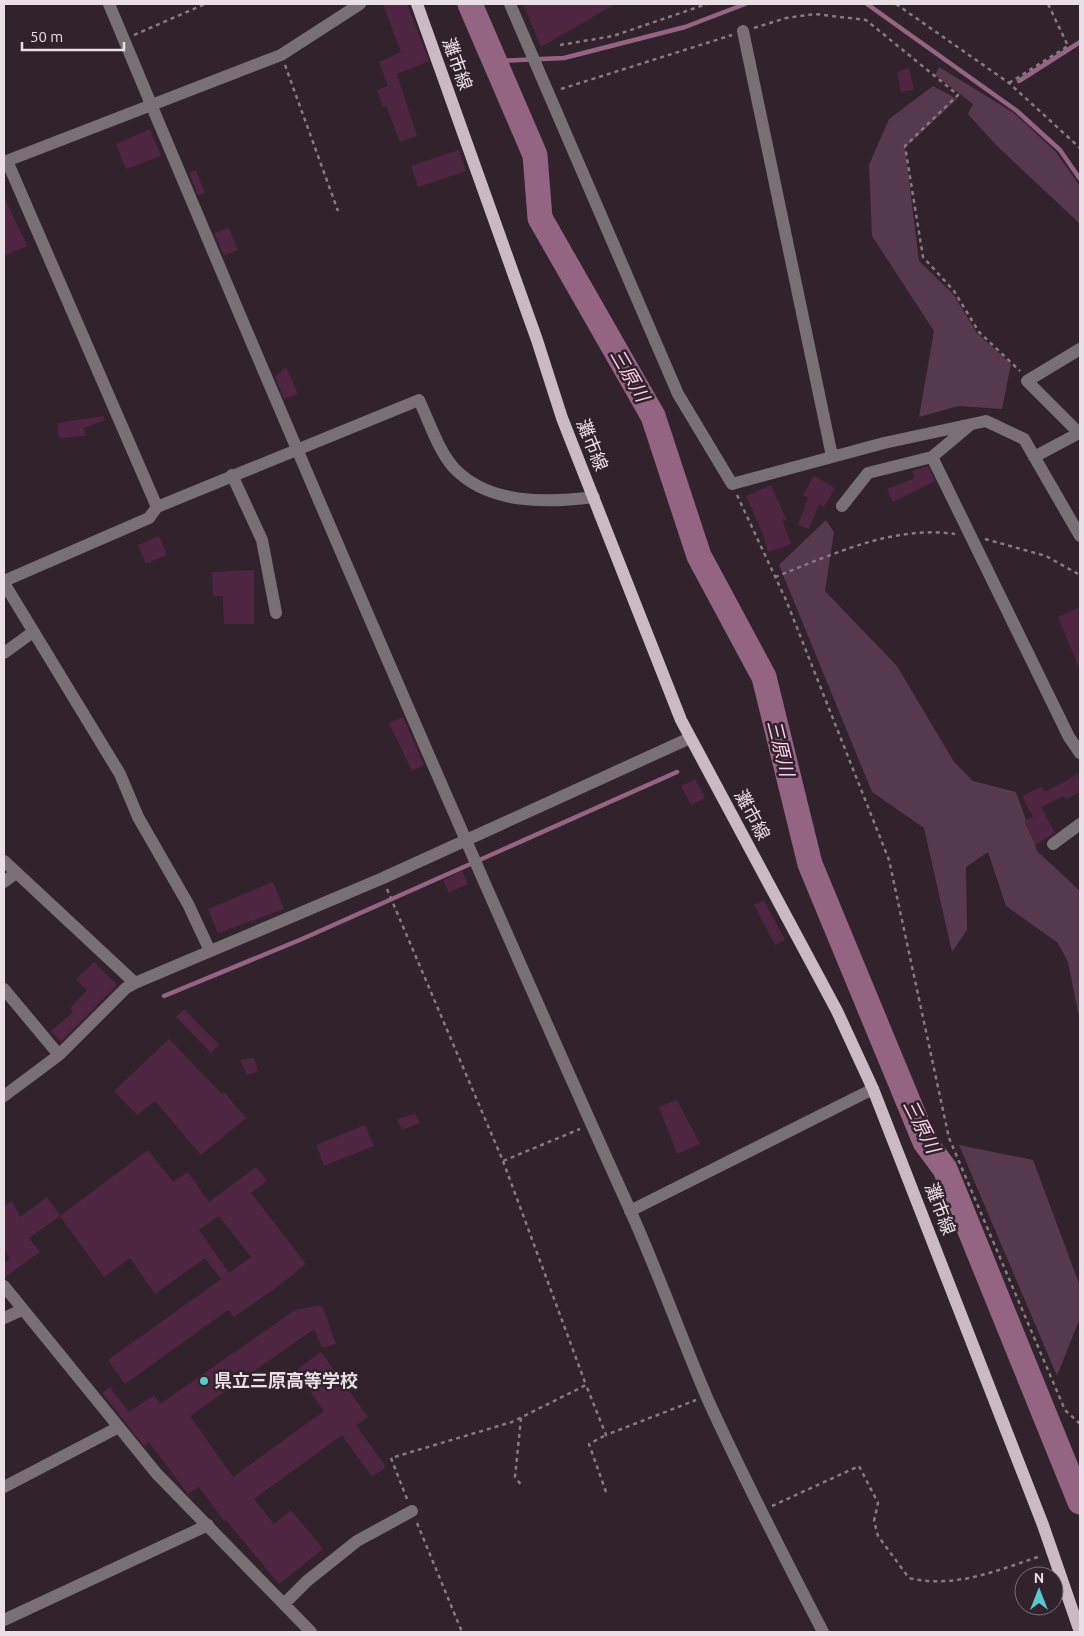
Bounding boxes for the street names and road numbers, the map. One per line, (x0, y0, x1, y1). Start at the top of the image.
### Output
street label: 灘市線 (439, 35, 477, 92)
street label: 灘市線 (574, 416, 612, 473)
street label: 灘市線 (731, 786, 774, 843)
street label: 灘市線 (922, 1180, 960, 1237)

